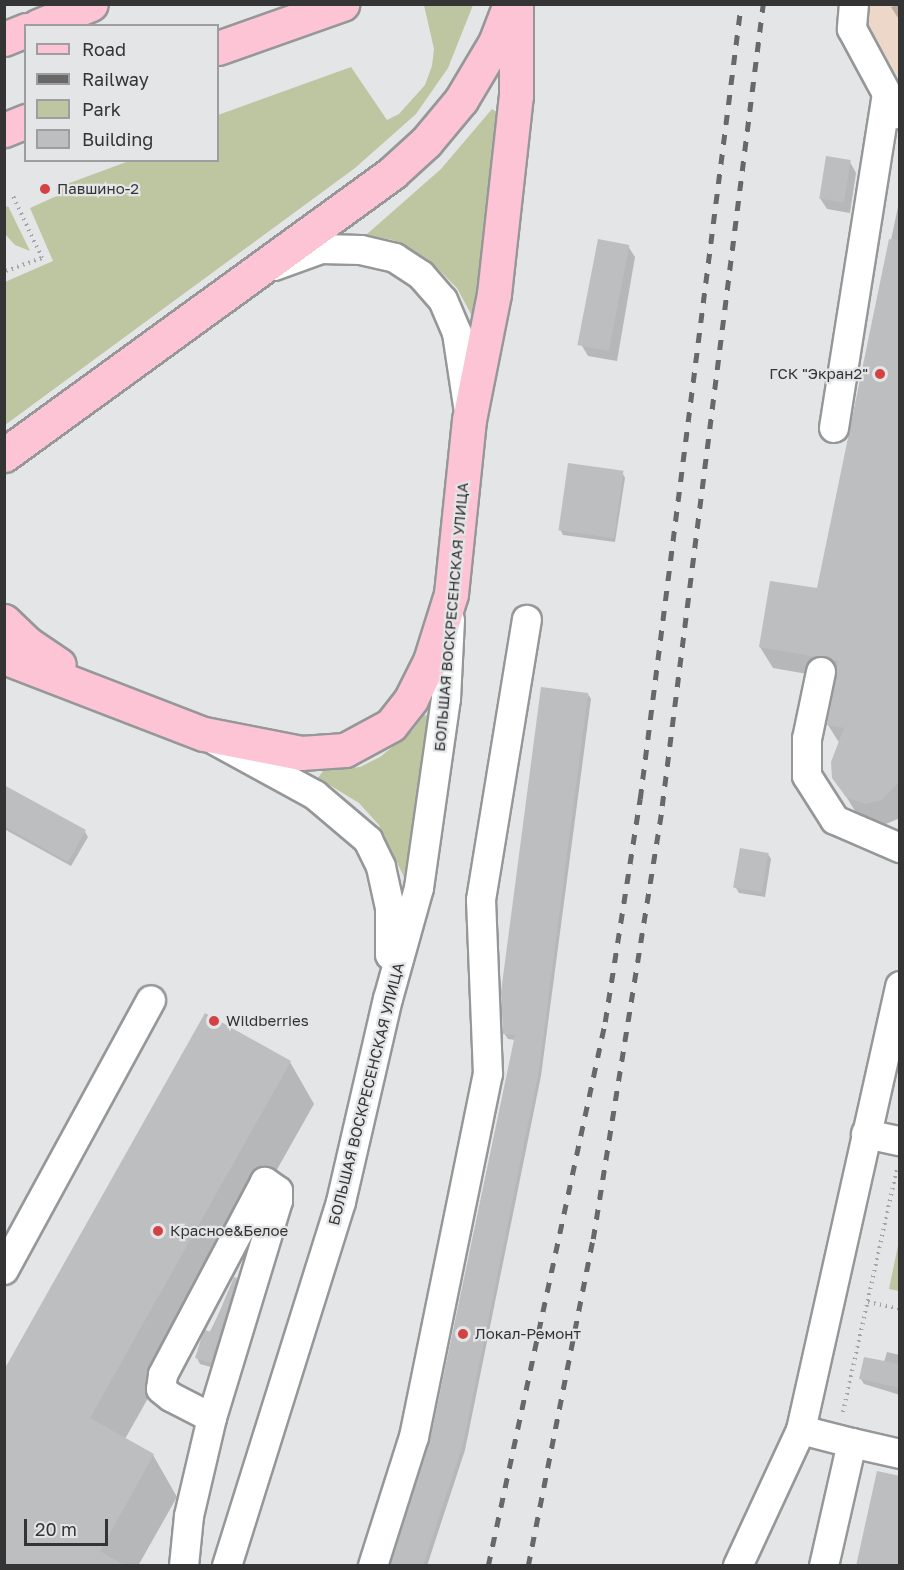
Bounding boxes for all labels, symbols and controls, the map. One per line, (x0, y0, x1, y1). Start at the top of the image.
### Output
legend (24, 24, 219, 162)
text: Road (82, 38, 126, 60)
text: Railway (82, 68, 149, 90)
text: Park (82, 98, 121, 120)
text: Building (82, 128, 153, 150)
place label: Павшино-2 (57, 180, 139, 198)
marker: Павшино-2 (38, 182, 52, 196)
place label: ГСК "Экран2" (769, 365, 868, 383)
marker: ГСК "Экран2" (873, 367, 887, 381)
street label: БОЛЬШАЯ ВОСКРЕСЕНСКАЯ УЛИЦА (430, 482, 472, 752)
street label: БОЛЬШАЯ ВОСКРЕСЕНСКАЯ УЛИЦА (325, 961, 407, 1227)
place label: Wildberries (226, 1012, 309, 1030)
marker: Wildberries (207, 1014, 221, 1028)
place label: Красное&Белое (170, 1222, 288, 1240)
marker: Красное&Белое (151, 1224, 165, 1238)
place label: Локал-Ремонт (475, 1325, 581, 1343)
marker: Локал-Ремонт (456, 1327, 470, 1341)
scale bar (27, 1507, 111, 1545)
text: 20 m (35, 1518, 77, 1540)

